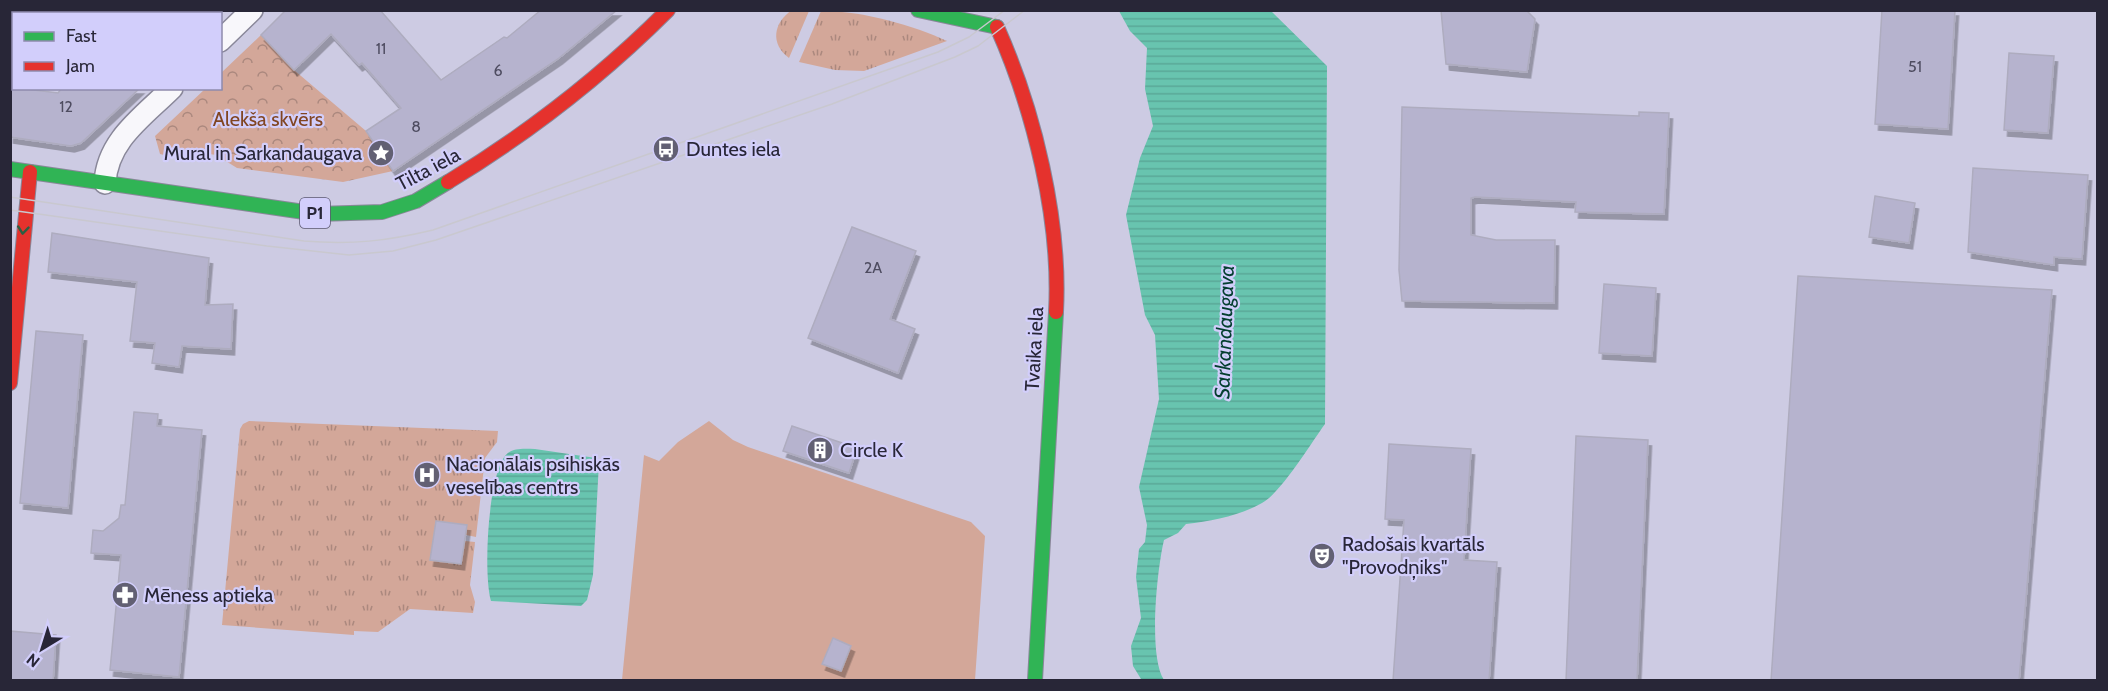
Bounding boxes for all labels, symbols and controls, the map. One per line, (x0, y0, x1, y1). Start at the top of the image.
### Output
legend (12, 12, 222, 90)
text: Fast (66, 25, 97, 47)
house number: 11 (376, 39, 386, 58)
text: Jam (65, 55, 95, 77)
house number: 51 (1908, 57, 1922, 76)
house number: 6 (493, 61, 503, 80)
house number: 12 (59, 97, 73, 116)
park label: Alekša skvērs (213, 107, 323, 131)
house number: 8 (411, 117, 421, 136)
bus stop icon: Duntes iela (651, 134, 681, 164)
place label: Duntes iela (686, 137, 781, 161)
place icon: Mural in Sarkandaugava (366, 138, 396, 168)
place label: Mural in Sarkandaugava (164, 141, 362, 165)
street label: Tilta iela (392, 142, 464, 196)
road number: P1 (300, 198, 330, 228)
one-way arrow (17, 226, 30, 235)
house number: 2A (864, 258, 882, 277)
water label: Sarkandaugava (1209, 265, 1239, 399)
street label: Tvaika iela (1020, 306, 1048, 392)
building icon: Circle K (805, 435, 835, 465)
place label: Circle K (840, 438, 904, 462)
place label: Nacionālais psihiskās veselības centrs (446, 452, 620, 499)
hospital icon: Nacionālais psihiskās veselības centrs (412, 460, 442, 490)
place label: Radošais kvartāls "Provodņiks" (1342, 532, 1485, 580)
theatre icon: Radošais kvartāls "Provodņiks" (1307, 541, 1337, 571)
pharmacy icon: Mēness aptieka (110, 580, 140, 610)
place label: Mēness aptieka (144, 583, 274, 607)
north arrow (12, 619, 72, 679)
text: N (23, 649, 43, 671)

